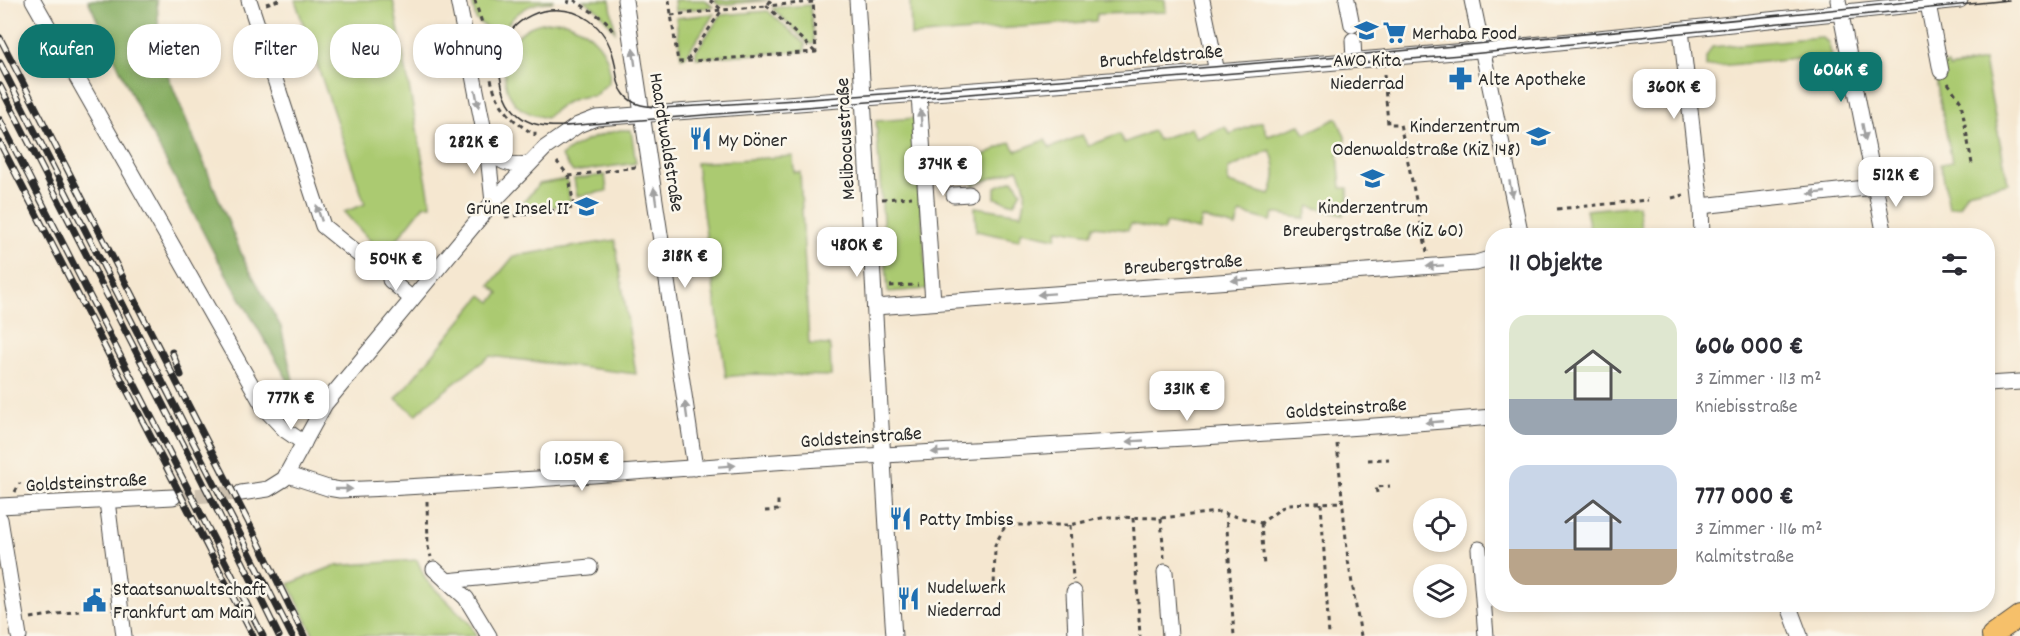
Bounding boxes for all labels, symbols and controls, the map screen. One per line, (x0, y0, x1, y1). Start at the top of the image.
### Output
school or university icon: AWO Kita Niederrad (1354, 18, 1380, 44)
supermarket icon: Merhaba Food (1381, 19, 1407, 45)
place label: Merhaba Food (1412, 21, 1517, 49)
chip: Kaufen (18, 24, 115, 78)
chip: Mieten (127, 24, 221, 78)
chip: Filter (233, 24, 318, 78)
chip: Neu (330, 24, 401, 78)
chip: Wohnung (413, 24, 523, 78)
street label: Bruchfeldstraße (1098, 39, 1224, 77)
one-way arrow (629, 47, 638, 66)
place label: AWO Kita Niederrad (1330, 48, 1404, 99)
pin: 606K € (1792, 52, 1890, 103)
text: 606K € (1813, 57, 1869, 85)
pharmacy icon: Alte Apotheke (1447, 65, 1473, 91)
place label: Alte Apotheke (1478, 67, 1586, 95)
pin: 360K € (1625, 69, 1723, 120)
street label: Haardtwaldstraße (640, 71, 690, 214)
text: 360K € (1647, 74, 1701, 102)
street label: Melibocusstraße (830, 77, 864, 201)
one-way arrow (473, 89, 482, 108)
one-way arrow (916, 109, 926, 128)
place label: Kinderzentrum Odenwaldstraße (KiZ 148) (1332, 114, 1520, 165)
one-way arrow (1860, 123, 1869, 142)
pin: 282K € (425, 124, 523, 175)
school or university icon: Kinderzentrum Odenwaldstraße (KiZ 148) (1525, 124, 1551, 150)
restaurant icon: My Döner (687, 126, 713, 152)
place label: My Döner (718, 128, 788, 156)
text: 282K € (449, 129, 499, 157)
pin: 374K € (894, 146, 992, 197)
text: 374K € (918, 151, 968, 179)
pin: 512K € (1847, 157, 1945, 208)
text: 512K € (1872, 162, 1920, 190)
school or university icon: Kinderzentrum Breubergstraße (KiZ 60) (1360, 166, 1386, 192)
one-way arrow (1507, 179, 1516, 198)
one-way arrow (650, 187, 659, 206)
one-way arrow (1807, 189, 1826, 198)
school or university icon: Grüne Insel II (574, 194, 600, 220)
place label: Kinderzentrum Breubergstraße (KiZ 60) (1283, 195, 1463, 246)
place label: Grüne Insel II (466, 196, 569, 224)
one-way arrow (314, 204, 323, 222)
pin: 480K € (808, 227, 906, 278)
text: 480K € (831, 232, 883, 260)
pin: 318K € (636, 238, 734, 289)
pin: 504K € (347, 241, 445, 292)
text: 318K € (662, 243, 708, 271)
text: 504K € (369, 246, 423, 274)
text: 11 Objekte (1509, 246, 1602, 283)
street label: Breubergstraße (1123, 248, 1244, 284)
icon: filters (1938, 248, 1971, 281)
one-way arrow (1425, 261, 1444, 270)
one-way arrow (1231, 275, 1250, 285)
one-way arrow (1036, 289, 1055, 299)
text: 606 000 € (1695, 329, 1804, 366)
icon: home (1557, 339, 1629, 411)
text: 3 Zimmer · 113 m² (1695, 366, 1822, 394)
pin: 331K € (1138, 371, 1236, 422)
text: 331K € (1163, 376, 1211, 404)
pin: 777K € (242, 380, 340, 431)
text: 777K € (267, 385, 315, 413)
street label: Goldsteinstraße (1285, 392, 1408, 428)
text: Kniebisstraße (1695, 394, 1798, 422)
one-way arrow (682, 401, 691, 420)
one-way arrow (1425, 417, 1444, 427)
street label: Goldsteinstraße (800, 421, 923, 457)
one-way arrow (1125, 436, 1144, 446)
pin: 1.05M € (527, 441, 637, 492)
text: 1.05M € (554, 446, 610, 474)
one-way arrow (931, 447, 950, 456)
one-way arrow (718, 461, 737, 470)
street label: Goldsteinstraße (25, 467, 148, 501)
text: 777 000 € (1695, 479, 1794, 516)
one-way arrow (335, 485, 354, 494)
icon: home (1557, 489, 1629, 561)
map controls (1413, 498, 1467, 618)
button: locate (1413, 498, 1467, 552)
restaurant icon: Patty Imbiss (888, 505, 914, 531)
place label: Patty Imbiss (919, 507, 1014, 535)
text: 3 Zimmer · 116 m² (1695, 516, 1823, 544)
text: Kalmitstraße (1695, 544, 1794, 572)
button: layers (1413, 564, 1467, 618)
place label: Nudelwerk Niederrad (927, 575, 1006, 626)
place label: Staatsanwaltschaft Frankfurt am Main (113, 577, 266, 628)
restaurant icon: Nudelwerk Niederrad (896, 585, 922, 611)
public building icon: Staatsanwaltschaft Frankfurt am Main (82, 587, 108, 613)

